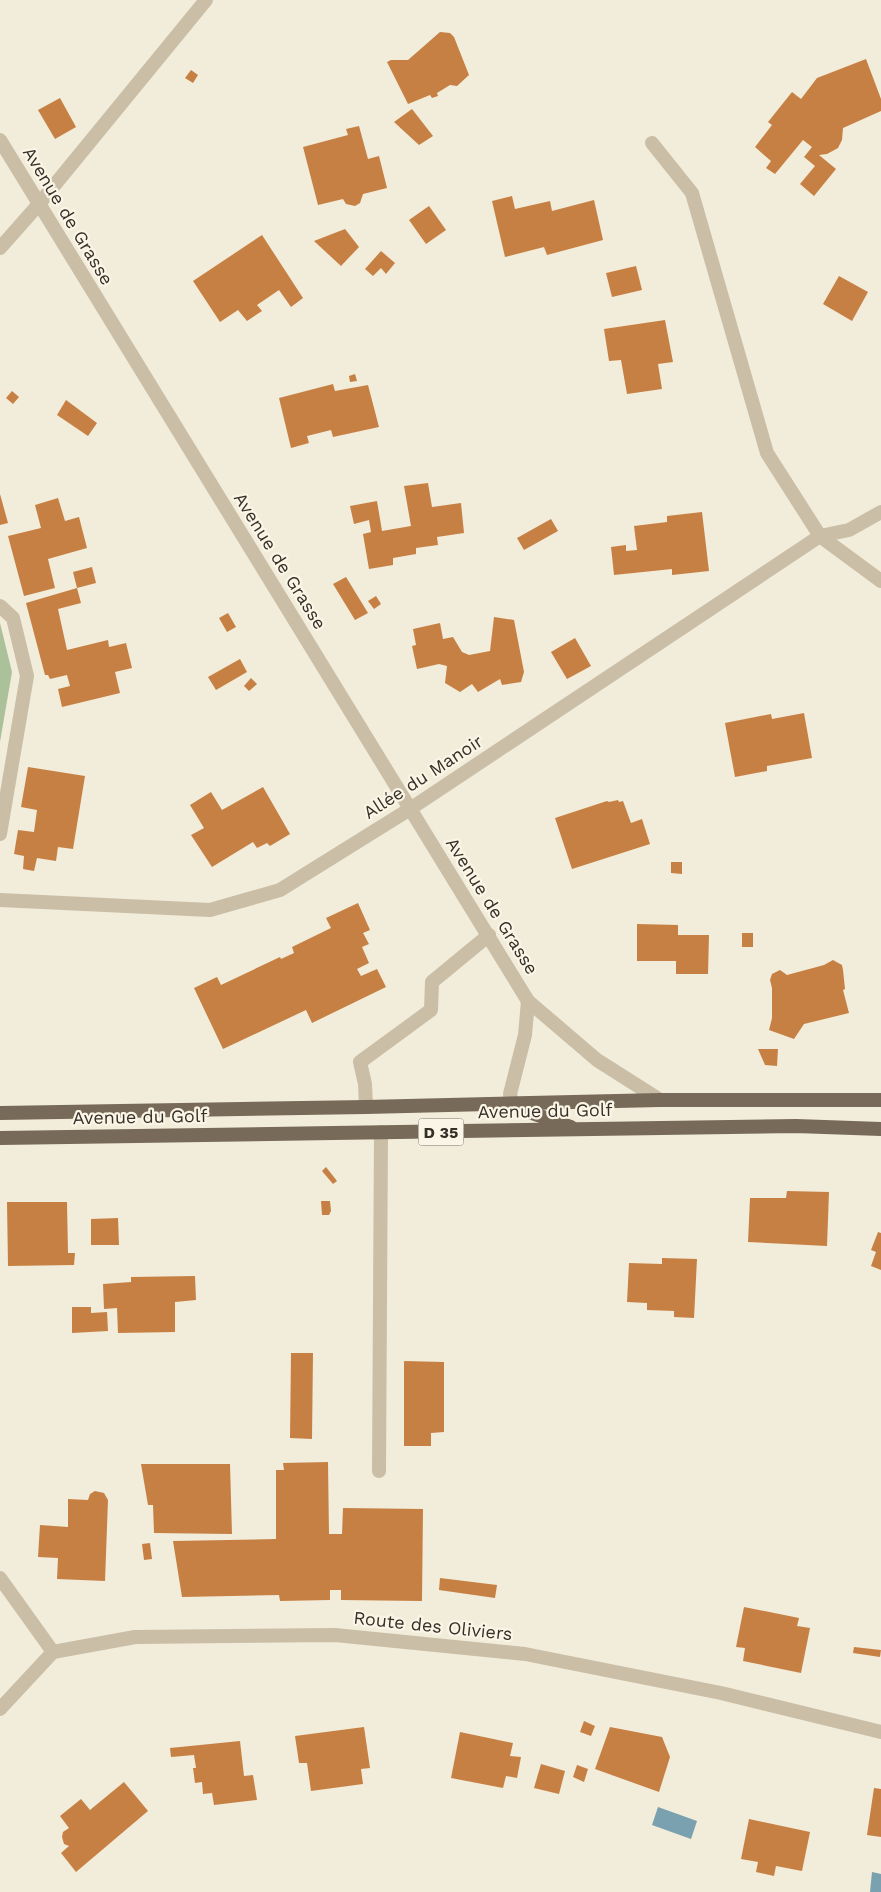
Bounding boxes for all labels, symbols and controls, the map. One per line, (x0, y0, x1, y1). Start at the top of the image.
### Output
street label: Avenue de Grasse (19, 143, 118, 289)
street label: Avenue de Grasse (230, 488, 331, 633)
street label: Allée du Manoir (359, 730, 486, 823)
street label: Avenue de Grasse (442, 833, 543, 978)
street label: Avenue du Golf (477, 1099, 613, 1122)
street label: Avenue du Golf (72, 1105, 208, 1128)
road number: D 35 (418, 1118, 464, 1146)
street label: Route des Oliviers (353, 1607, 514, 1644)

